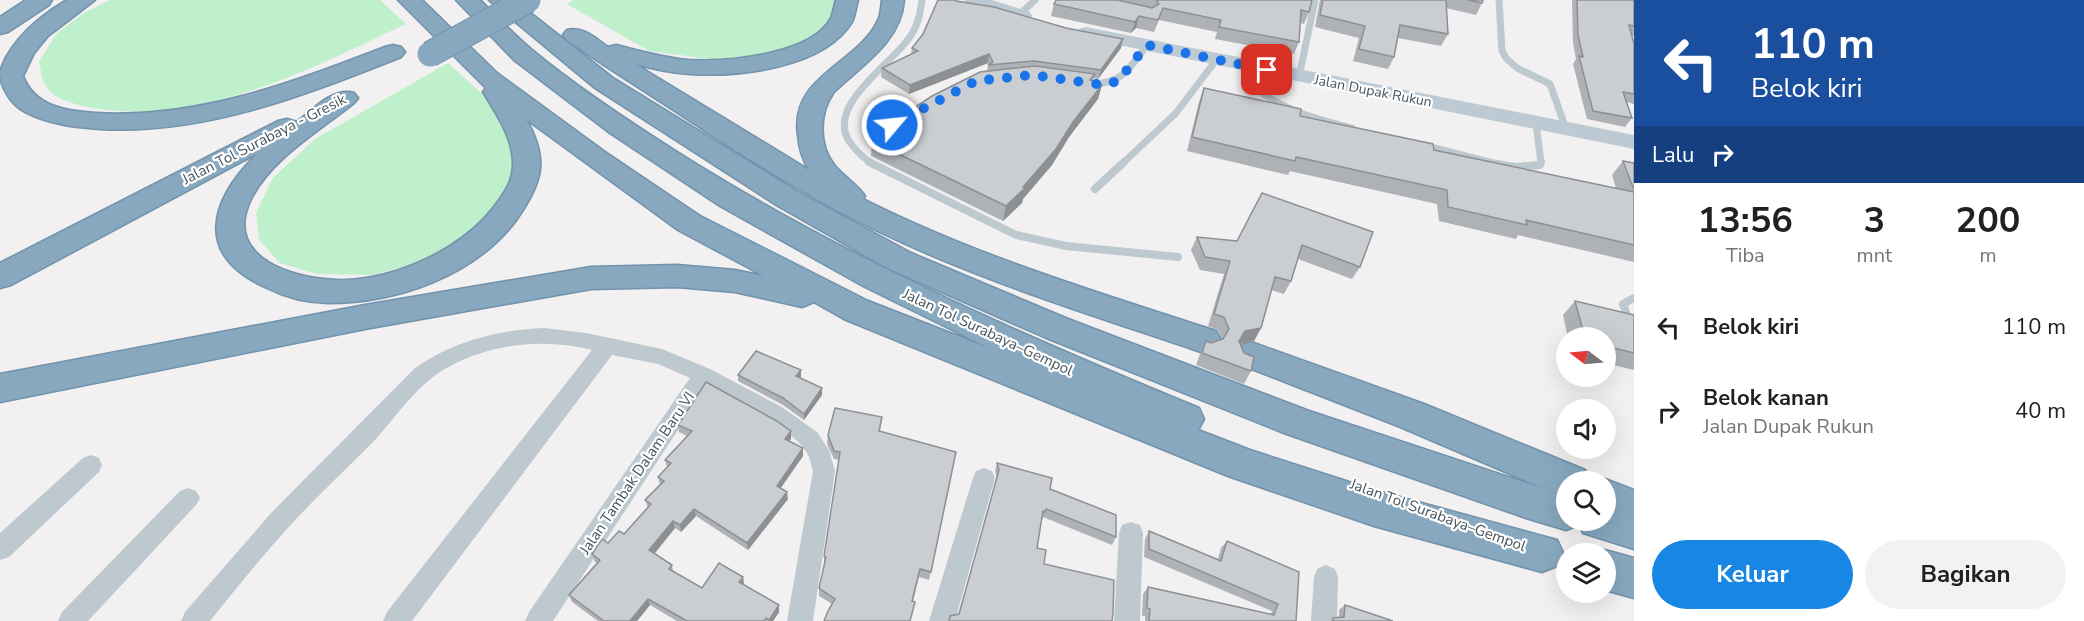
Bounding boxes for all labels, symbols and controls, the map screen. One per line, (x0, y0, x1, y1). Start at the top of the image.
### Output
text: 110 m (1751, 16, 1875, 73)
icon: left (1652, 24, 1730, 102)
pin (1241, 44, 1292, 95)
icon: arrive (1250, 53, 1283, 86)
street label: Jalan Dupak Rukun (1312, 70, 1433, 112)
text: Belok kiri (1751, 70, 1863, 107)
street label: Jalan Tol Surabaya - Gresik (178, 89, 350, 190)
position arrow (860, 93, 924, 157)
icon: right (1706, 138, 1739, 171)
text: Lalu (1652, 140, 1694, 170)
text: 13:56 (1698, 196, 1793, 245)
text: 3 (1863, 196, 1885, 245)
text: 200 (1956, 196, 2020, 245)
text: Tiba (1726, 242, 1765, 269)
text: mnt (1857, 242, 1892, 269)
text: m (1979, 242, 1997, 269)
street label: Jalan Tol Surabaya–Gempol (899, 283, 1077, 381)
icon: left (1652, 311, 1685, 344)
text: Belok kiri (1703, 312, 1799, 342)
text: 110 m (2002, 312, 2066, 342)
north arrow (1556, 327, 1616, 387)
map controls (1556, 327, 1616, 603)
text: Belok kanan (1703, 383, 1829, 413)
street label: Jalan Tambak Dalam Baru VI (574, 388, 699, 559)
icon: right (1652, 395, 1685, 428)
text: 40 m (2015, 396, 2066, 426)
button: sound (1556, 399, 1616, 459)
text: Jalan Dupak Rukun (1703, 413, 1874, 440)
button: search (1556, 471, 1616, 531)
street label: Jalan Tol Surabaya–Gempol (1346, 473, 1529, 556)
button: Keluar (1652, 540, 1853, 609)
button: Bagikan (1865, 540, 2066, 609)
button: layers (1556, 543, 1616, 603)

